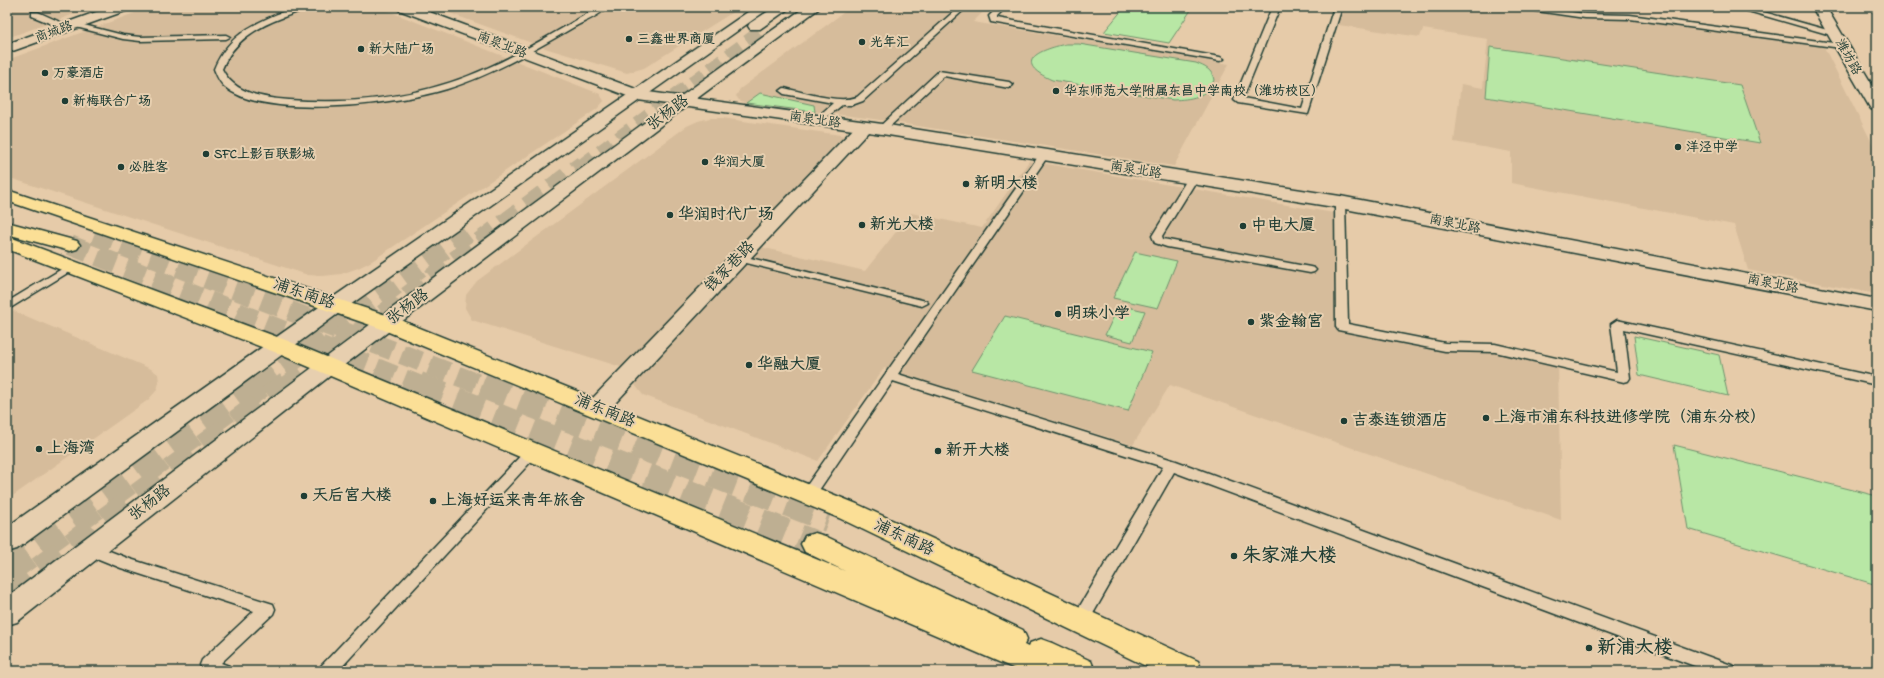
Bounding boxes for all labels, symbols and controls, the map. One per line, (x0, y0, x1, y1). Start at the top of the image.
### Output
street label: 商城路 (32, 16, 76, 48)
street label: 南泉北路 (474, 27, 530, 63)
place label: 三鑫世界商厦 (637, 30, 715, 49)
place label: 光年汇 (870, 33, 909, 52)
marker: 三鑫世界商厦 (624, 34, 634, 44)
street label: 潍坊路 (1830, 35, 1866, 79)
marker: 光年汇 (857, 37, 867, 47)
place label: 新大陆广场 (369, 40, 434, 59)
marker: 新大陆广场 (356, 44, 366, 54)
place label: 万豪酒店 (53, 64, 105, 83)
marker: 万豪酒店 (40, 68, 50, 78)
place label: 华东师范大学附属东昌中学南校（潍坊校区） (1064, 82, 1324, 101)
marker: 华东师范大学附属东昌中学南校（潍坊校区） (1051, 86, 1061, 96)
street label: 张杨路 (642, 89, 694, 137)
place label: 新梅联合广场 (73, 92, 151, 111)
marker: 新梅联合广场 (60, 96, 70, 106)
street label: 南泉北路 (788, 107, 842, 133)
place label: 洋泾中学 (1686, 138, 1738, 157)
marker: 洋泾中学 (1673, 142, 1683, 152)
place label: SFC上影百联影城 (214, 145, 315, 164)
marker: SFC上影百联影城 (201, 149, 211, 159)
place label: 华润大厦 (713, 153, 765, 172)
marker: 华润大厦 (700, 157, 710, 167)
street label: 南泉北路 (1109, 157, 1163, 183)
place label: 必胜客 (129, 158, 168, 177)
marker: 必胜客 (116, 162, 126, 172)
place label: 新明大楼 (974, 172, 1038, 196)
marker: 新明大楼 (961, 179, 971, 189)
place label: 华润时代广场 (678, 203, 774, 227)
marker: 华润时代广场 (665, 210, 675, 220)
street label: 南泉北路 (1428, 210, 1482, 238)
place label: 新光大楼 (870, 213, 934, 237)
place label: 中电大厦 (1251, 214, 1315, 238)
marker: 新光大楼 (857, 220, 867, 230)
marker: 中电大厦 (1238, 221, 1248, 231)
street label: 钱家巷路 (699, 236, 761, 298)
street label: 南泉北路 (1746, 270, 1800, 298)
street label: 浦东南路 (270, 272, 338, 316)
street label: 张杨路 (382, 283, 434, 331)
place label: 明珠小学 (1066, 302, 1130, 326)
marker: 明珠小学 (1053, 309, 1063, 319)
place label: 紫金翰宫 (1259, 310, 1323, 334)
marker: 紫金翰宫 (1246, 317, 1256, 327)
place label: 华融大厦 (757, 353, 821, 377)
marker: 华融大厦 (744, 360, 754, 370)
street label: 浦东南路 (571, 388, 639, 434)
place label: 上海市浦东科技进修学院（浦东分校） (1494, 406, 1766, 430)
place label: 吉泰连锁酒店 (1352, 409, 1448, 433)
marker: 上海市浦东科技进修学院（浦东分校） (1481, 413, 1491, 423)
marker: 吉泰连锁酒店 (1339, 416, 1349, 426)
place label: 上海湾 (47, 437, 95, 461)
place label: 新开大楼 (946, 439, 1010, 463)
marker: 上海湾 (34, 444, 44, 454)
marker: 新开大楼 (933, 446, 943, 456)
street label: 张杨路 (124, 479, 176, 527)
place label: 天后宫大楼 (312, 484, 392, 508)
place label: 上海好运来青年旅舍 (441, 489, 585, 513)
marker: 天后宫大楼 (299, 491, 309, 501)
marker: 上海好运来青年旅舍 (428, 496, 438, 506)
street label: 浦东南路 (870, 514, 938, 562)
place label: 朱家滩大楼 (1242, 543, 1337, 570)
marker: 朱家滩大楼 (1229, 551, 1239, 561)
place label: 新浦大楼 (1597, 635, 1673, 662)
marker: 新浦大楼 (1584, 643, 1594, 653)

